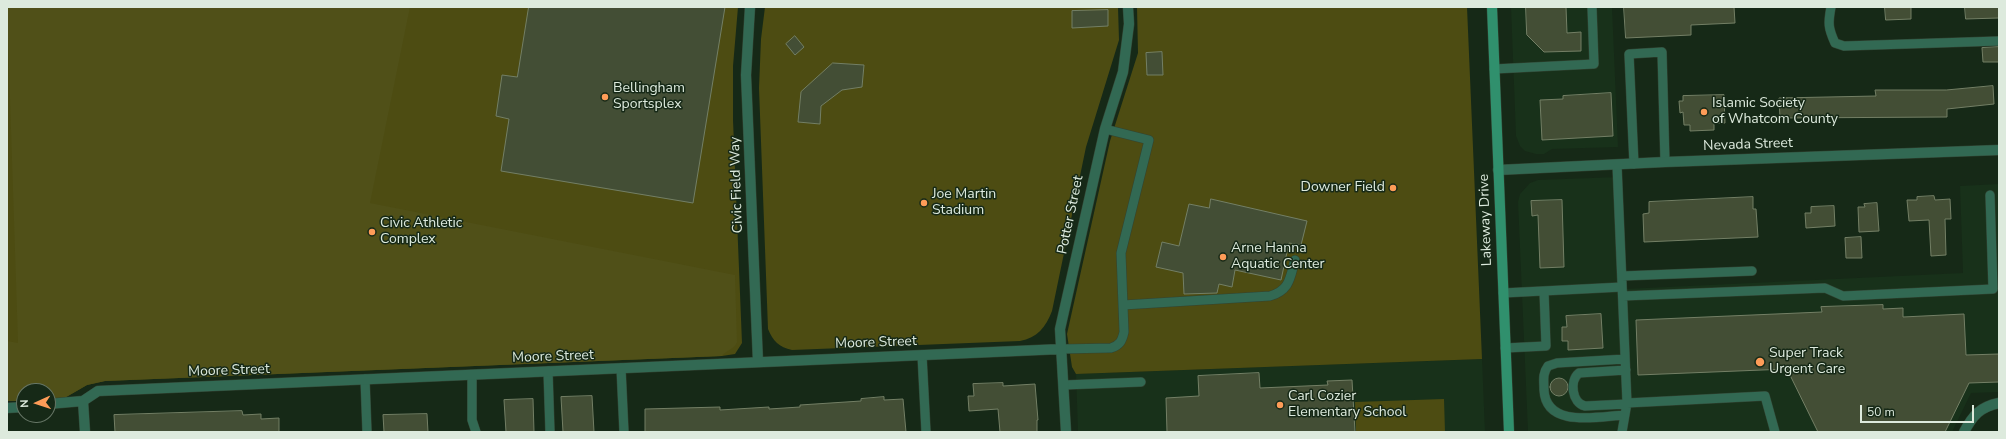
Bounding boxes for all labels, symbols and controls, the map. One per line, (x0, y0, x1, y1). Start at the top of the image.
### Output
place label: Bellingham Sportsplex (613, 81, 685, 114)
marker: Bellingham Sportsplex (600, 92, 610, 102)
place label: Islamic Society of Whatcom County (1712, 96, 1838, 128)
marker: Islamic Society of Whatcom County (1699, 107, 1709, 117)
street label: Nevada Street (1703, 135, 1793, 155)
street label: Civic Field Way (727, 136, 747, 234)
street label: Potter Street (1054, 174, 1088, 256)
street label: Lakeway Drive (1476, 174, 1496, 266)
place label: Downer Field (1301, 180, 1385, 196)
marker: Downer Field (1388, 183, 1398, 193)
place label: Joe Martin Stadium (932, 187, 996, 220)
marker: Joe Martin Stadium (919, 198, 929, 208)
place label: Civic Athletic Complex (380, 216, 462, 248)
marker: Civic Athletic Complex (367, 227, 377, 237)
place label: Arne Hanna Aquatic Center (1231, 241, 1324, 274)
marker: Arne Hanna Aquatic Center (1218, 252, 1228, 262)
street label: Moore Street (835, 333, 917, 353)
place label: Super Track Urgent Care (1769, 346, 1845, 378)
street label: Moore Street (512, 347, 594, 367)
marker: Super Track Urgent Care (1754, 356, 1766, 368)
street label: Moore Street (188, 361, 270, 381)
north arrow (16, 383, 56, 423)
place label: Carl Cozier Elementary School (1288, 389, 1406, 422)
scale bar (1862, 397, 1976, 423)
text: N (17, 399, 32, 408)
marker: Carl Cozier Elementary School (1275, 400, 1285, 410)
text: 50 m (1867, 404, 1895, 420)

